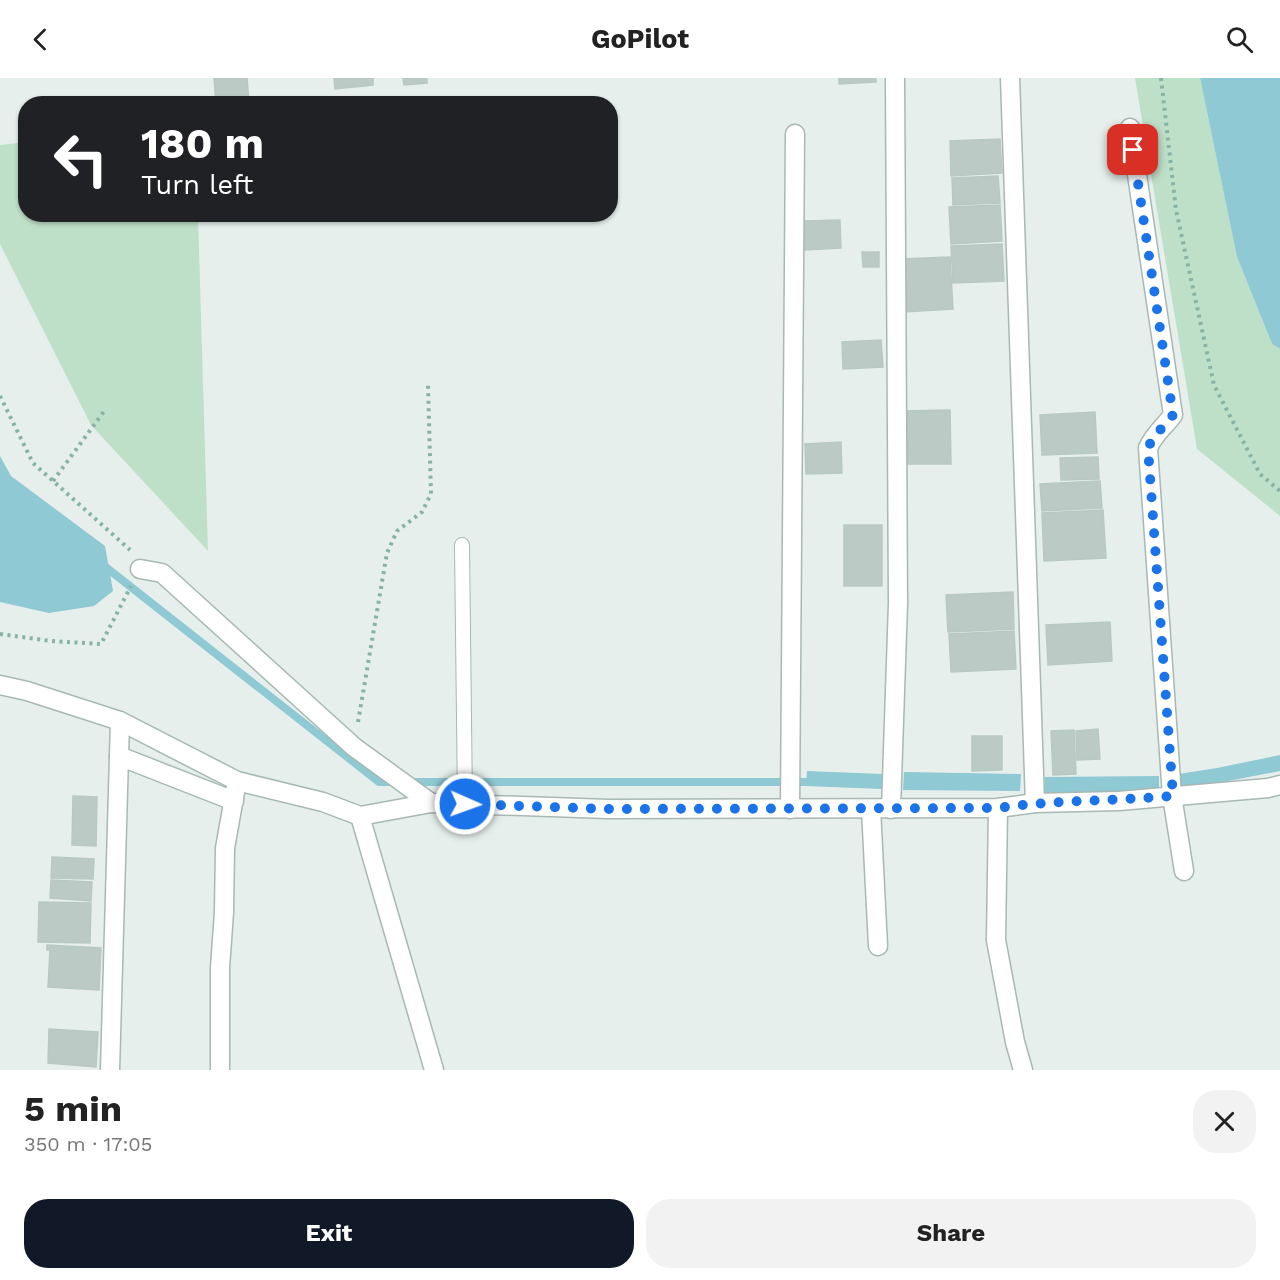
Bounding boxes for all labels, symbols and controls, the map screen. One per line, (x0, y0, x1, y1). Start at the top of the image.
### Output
icon: back (24, 23, 57, 56)
text: GoPilot (591, 23, 689, 55)
icon: search (1223, 23, 1256, 56)
text: 180 m (141, 119, 264, 168)
icon: left (42, 120, 120, 198)
pin (1107, 124, 1158, 175)
icon: arrive (1116, 133, 1149, 166)
text: Turn left (141, 169, 253, 201)
position arrow (433, 772, 497, 836)
text: 5 min (24, 1088, 122, 1130)
button: close (1193, 1090, 1256, 1153)
text: 350 m · 17:05 (24, 1132, 152, 1156)
button: Exit (24, 1199, 634, 1268)
button: Share (646, 1199, 1256, 1268)

